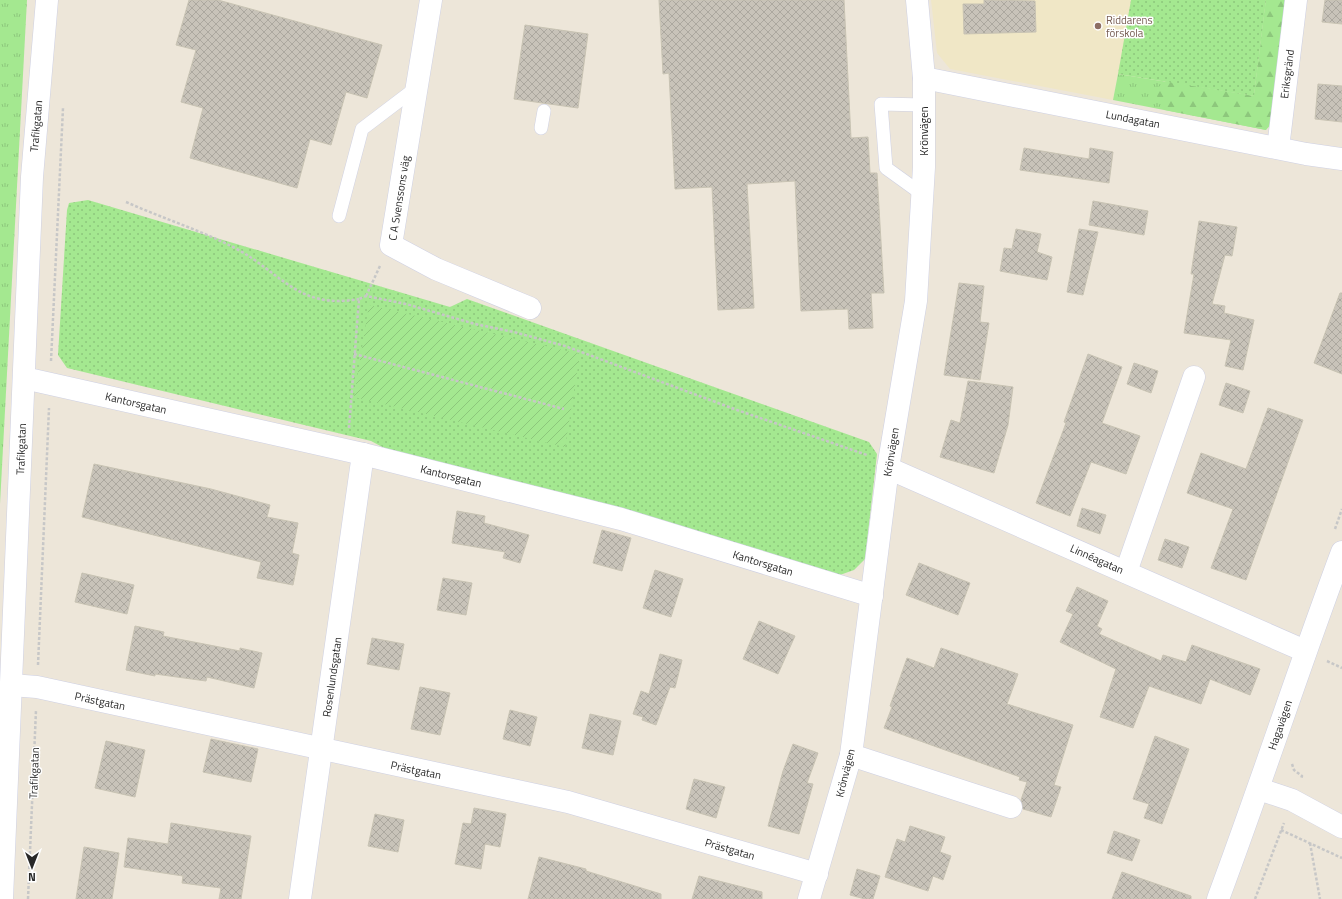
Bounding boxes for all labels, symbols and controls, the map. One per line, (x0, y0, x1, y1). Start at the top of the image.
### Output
place label: Riddarens förskola (1106, 12, 1153, 41)
marker: Riddarens förskola (1093, 21, 1103, 31)
street label: Eriksgränd (1276, 48, 1298, 99)
street label: Trafikgatan (26, 99, 46, 153)
street label: Krönvägen (916, 106, 932, 156)
street label: Lundagatan (1105, 106, 1161, 132)
street label: C A Svenssons väg (384, 154, 414, 242)
street label: Kantorsgatan (104, 388, 168, 418)
street label: Trafikgatan (12, 423, 30, 475)
street label: Krönvägen (879, 426, 903, 478)
street label: Kantorsgatan (419, 461, 483, 491)
street label: Linnéagatan (1068, 540, 1126, 578)
street label: Kantorsgatan (731, 546, 795, 580)
street label: Rosenlundsgatan (318, 636, 346, 718)
street label: Prästgatan (73, 688, 127, 714)
street label: Hagavägen (1264, 698, 1296, 752)
street label: Trafikgatan (25, 747, 43, 799)
street label: Krönvägen (831, 747, 859, 799)
street label: Prästgatan (389, 757, 443, 783)
street label: Prästgatan (703, 834, 757, 864)
north arrow (12, 847, 52, 887)
text: N (28, 869, 36, 885)

